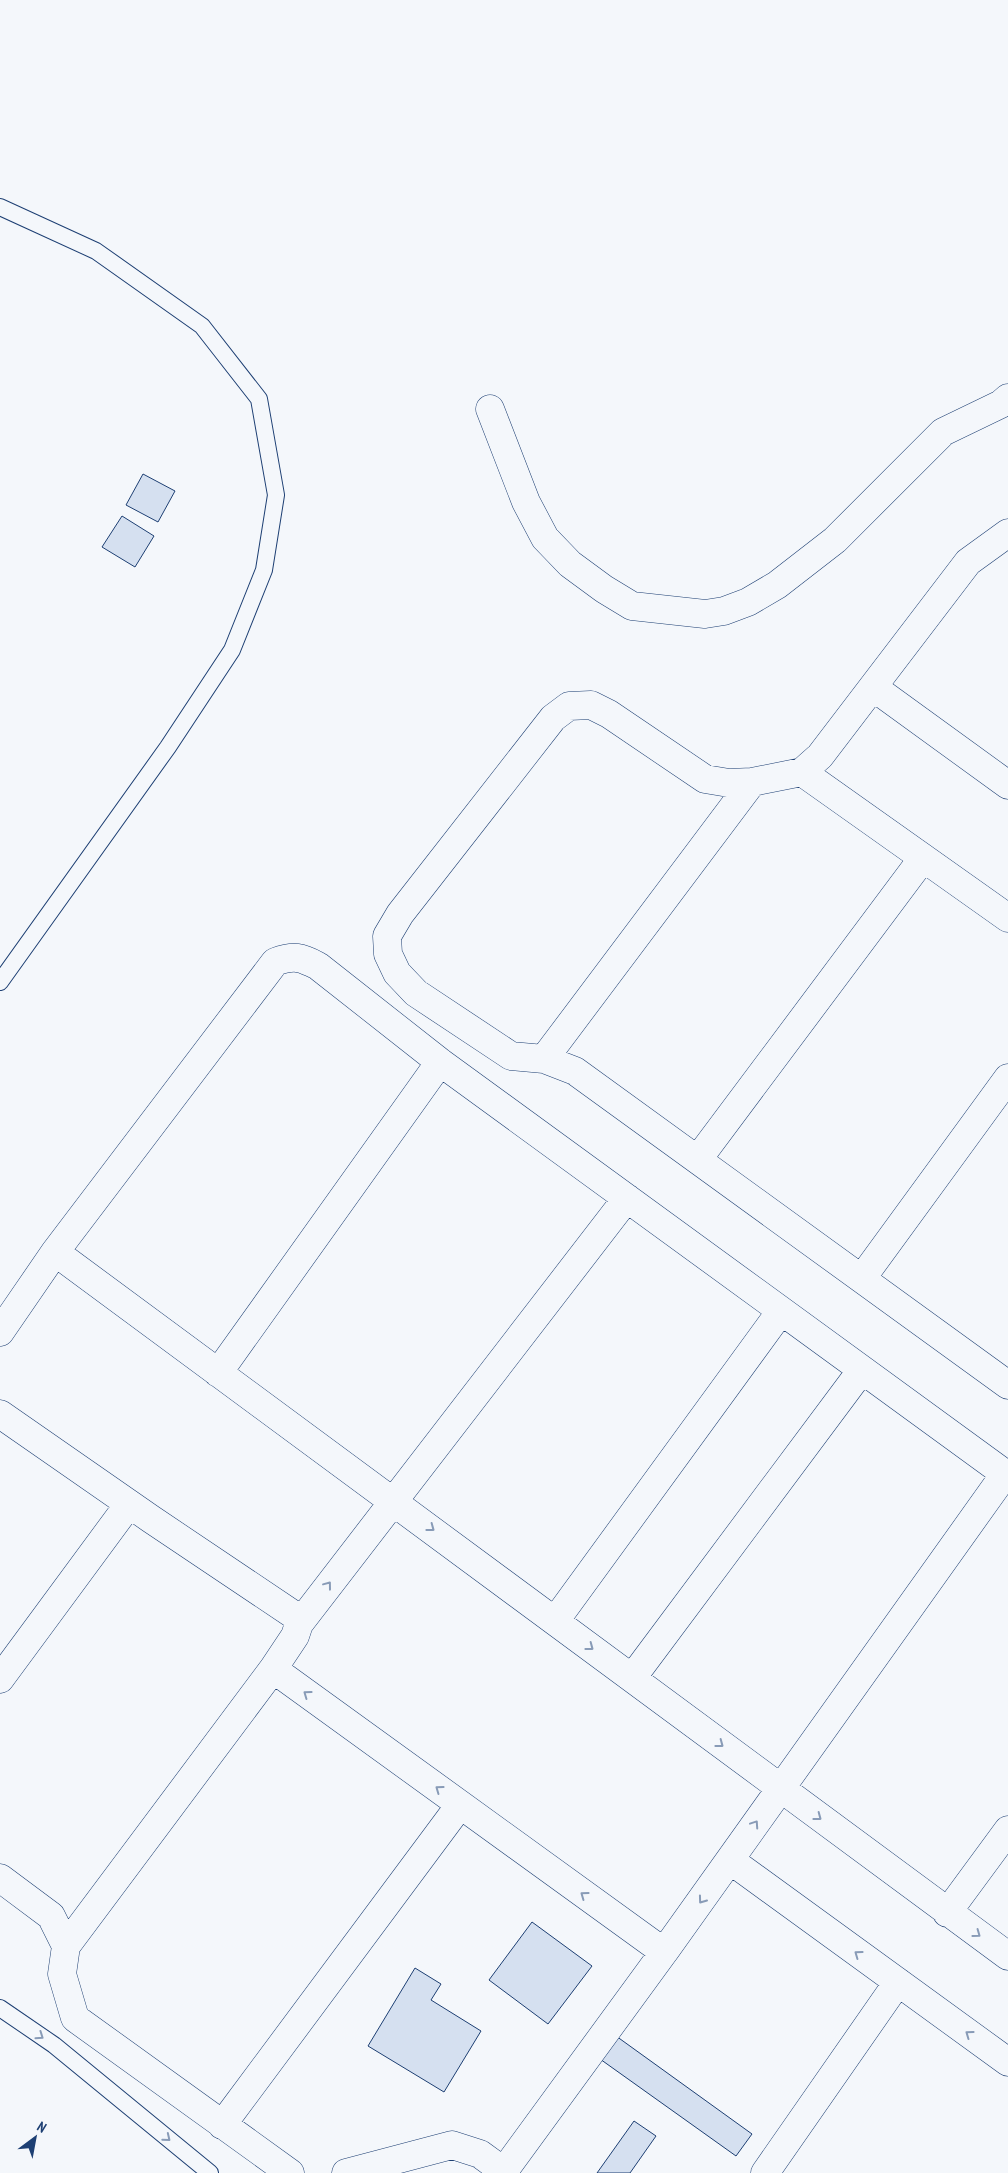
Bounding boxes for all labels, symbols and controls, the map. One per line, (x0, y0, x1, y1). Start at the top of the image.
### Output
one-way arrow (425, 1523, 434, 1531)
one-way arrow (322, 1581, 331, 1591)
one-way arrow (584, 1641, 594, 1650)
one-way arrow (304, 1691, 313, 1699)
one-way arrow (714, 1738, 724, 1747)
one-way arrow (435, 1786, 444, 1795)
one-way arrow (812, 1812, 821, 1820)
one-way arrow (749, 1820, 758, 1830)
one-way arrow (581, 1892, 590, 1900)
one-way arrow (699, 1894, 707, 1903)
one-way arrow (972, 1928, 981, 1937)
one-way arrow (854, 1951, 864, 1960)
one-way arrow (34, 2030, 44, 2039)
one-way arrow (966, 2031, 975, 2039)
north arrow (10, 2113, 60, 2163)
text: N (34, 2117, 50, 2137)
one-way arrow (161, 2132, 170, 2140)

